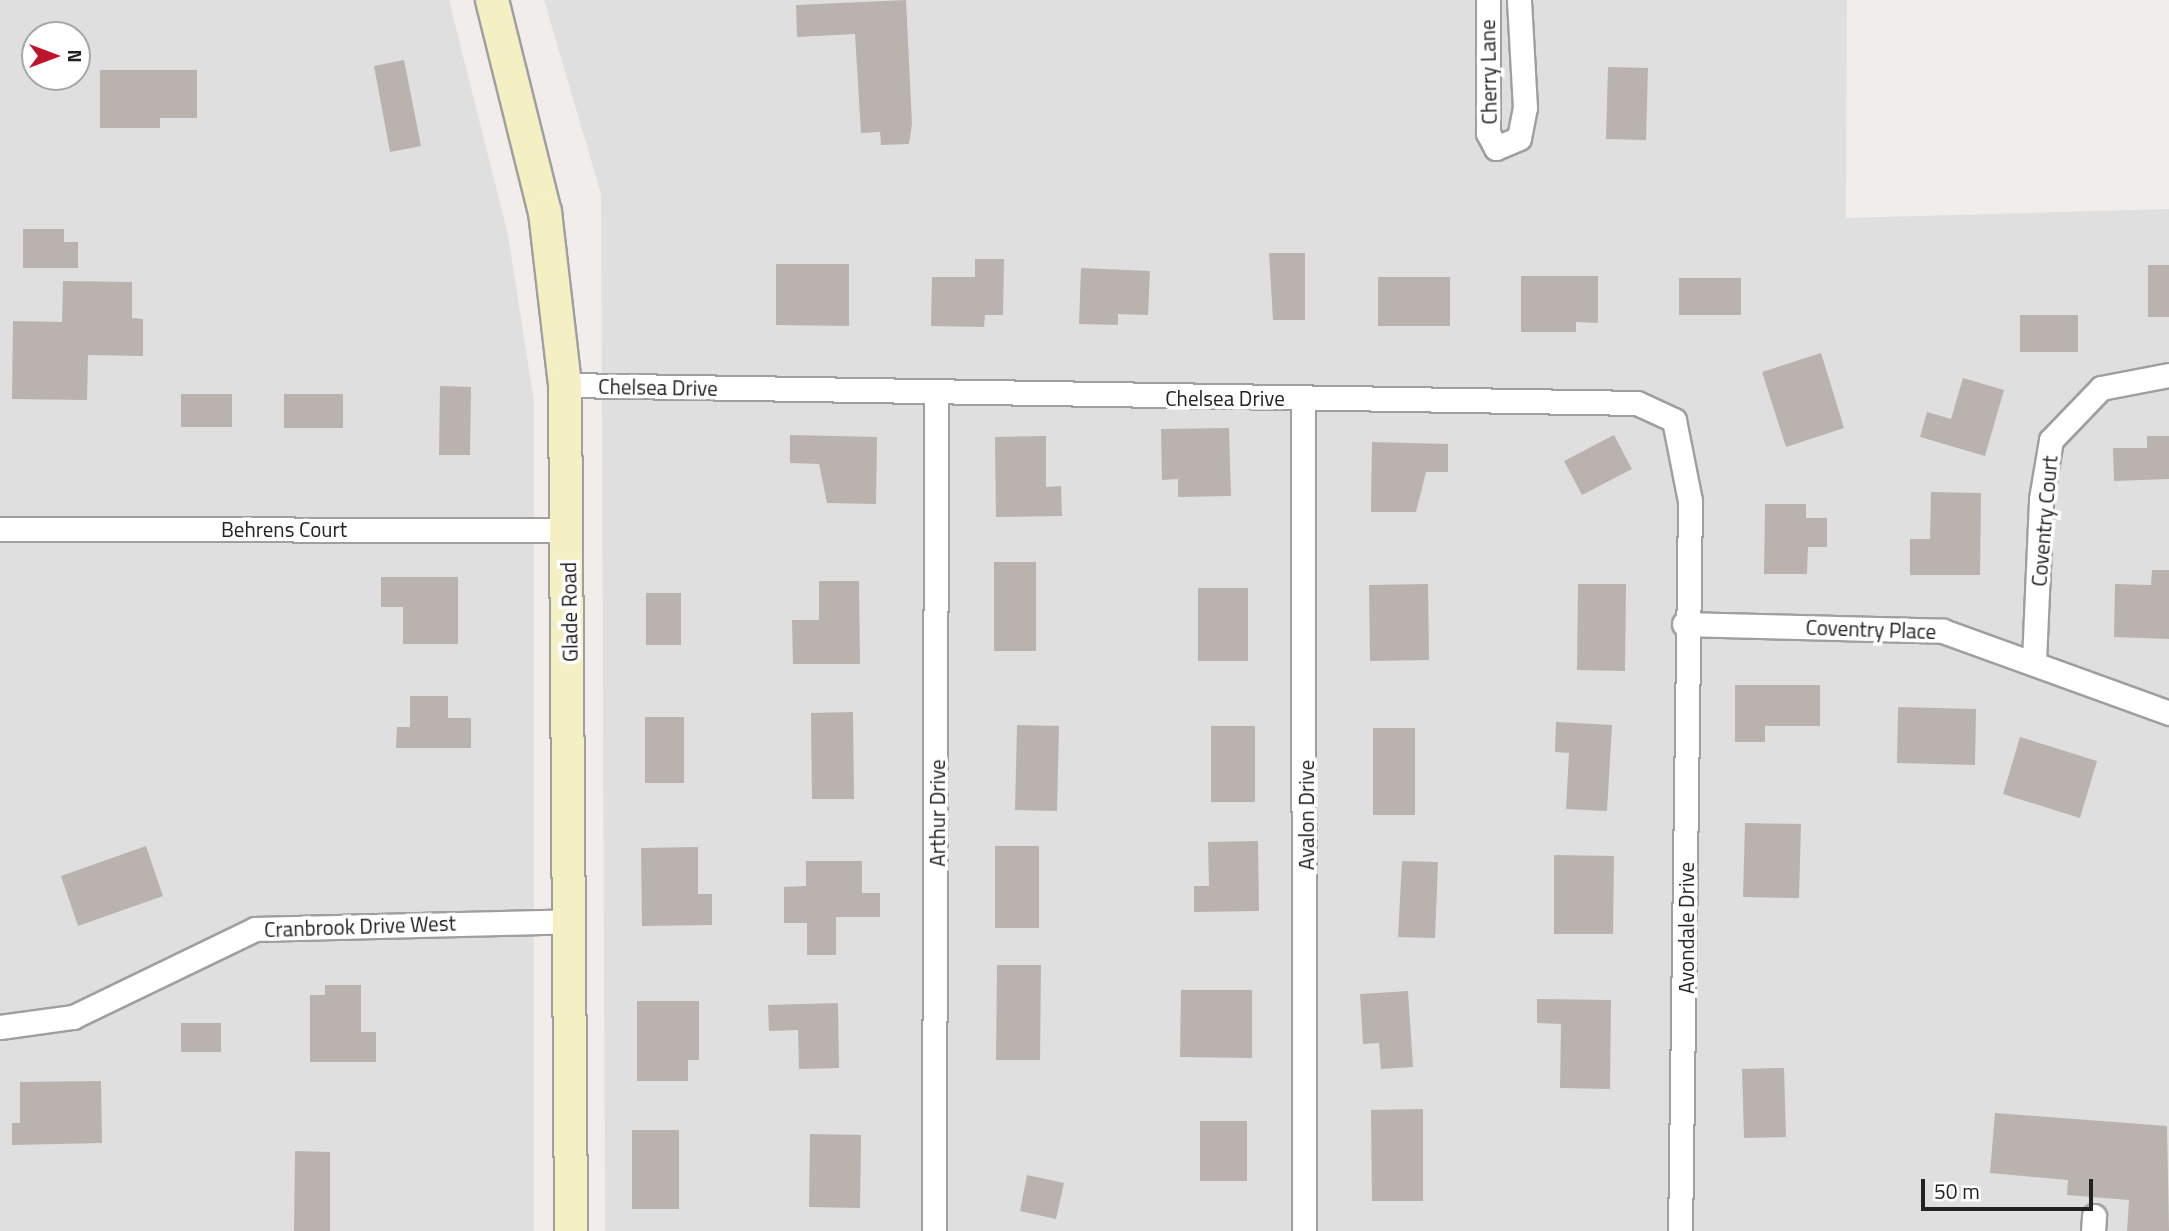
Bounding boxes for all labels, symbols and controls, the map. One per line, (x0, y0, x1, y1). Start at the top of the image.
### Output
street label: Cherry Lane (1474, 19, 1502, 125)
north arrow (21, 21, 91, 91)
text: N (61, 49, 90, 63)
street label: Chelsea Drive (598, 373, 718, 401)
street label: Chelsea Drive (1165, 385, 1285, 411)
street label: Coventry Court (2026, 454, 2062, 588)
street label: Behrens Court (221, 516, 347, 542)
street label: Glade Road (556, 562, 582, 662)
street label: Coventry Place (1805, 614, 1937, 644)
street label: Arthur Drive (924, 759, 950, 867)
street label: Avalon Drive (1293, 760, 1319, 870)
street label: Avondale Drive (1673, 862, 1699, 994)
street label: Cranbrook Drive West (264, 910, 456, 942)
scale bar (1924, 1164, 2096, 1208)
text: 50 m (1934, 1175, 1980, 1207)

